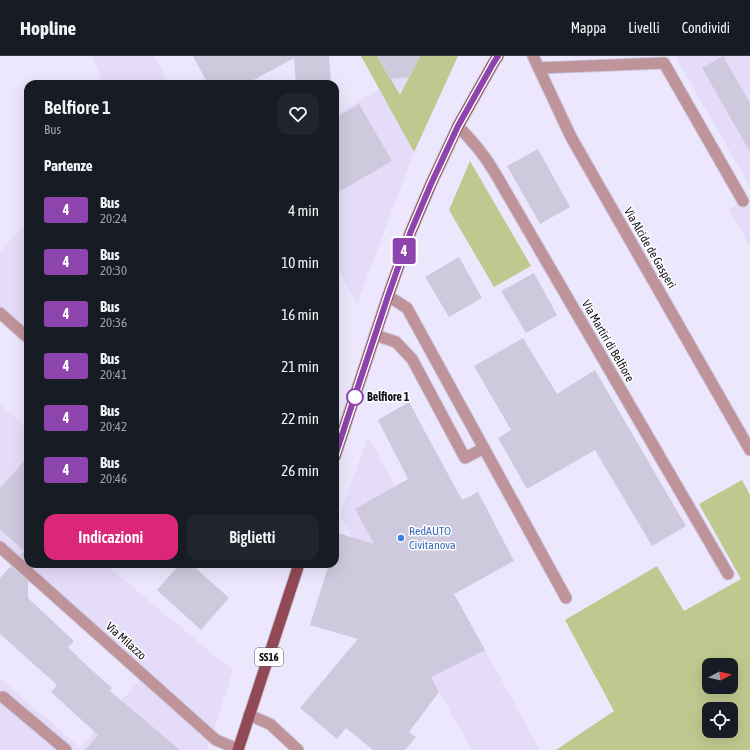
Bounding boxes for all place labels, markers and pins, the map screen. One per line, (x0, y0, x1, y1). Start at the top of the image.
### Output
marker: Belfiore 1 (346, 388, 364, 406)
place label: Belfiore 1 (367, 390, 410, 404)
place label: RedAUTO Civitanova (409, 524, 456, 552)
marker: RedAUTO Civitanova (396, 533, 406, 543)

